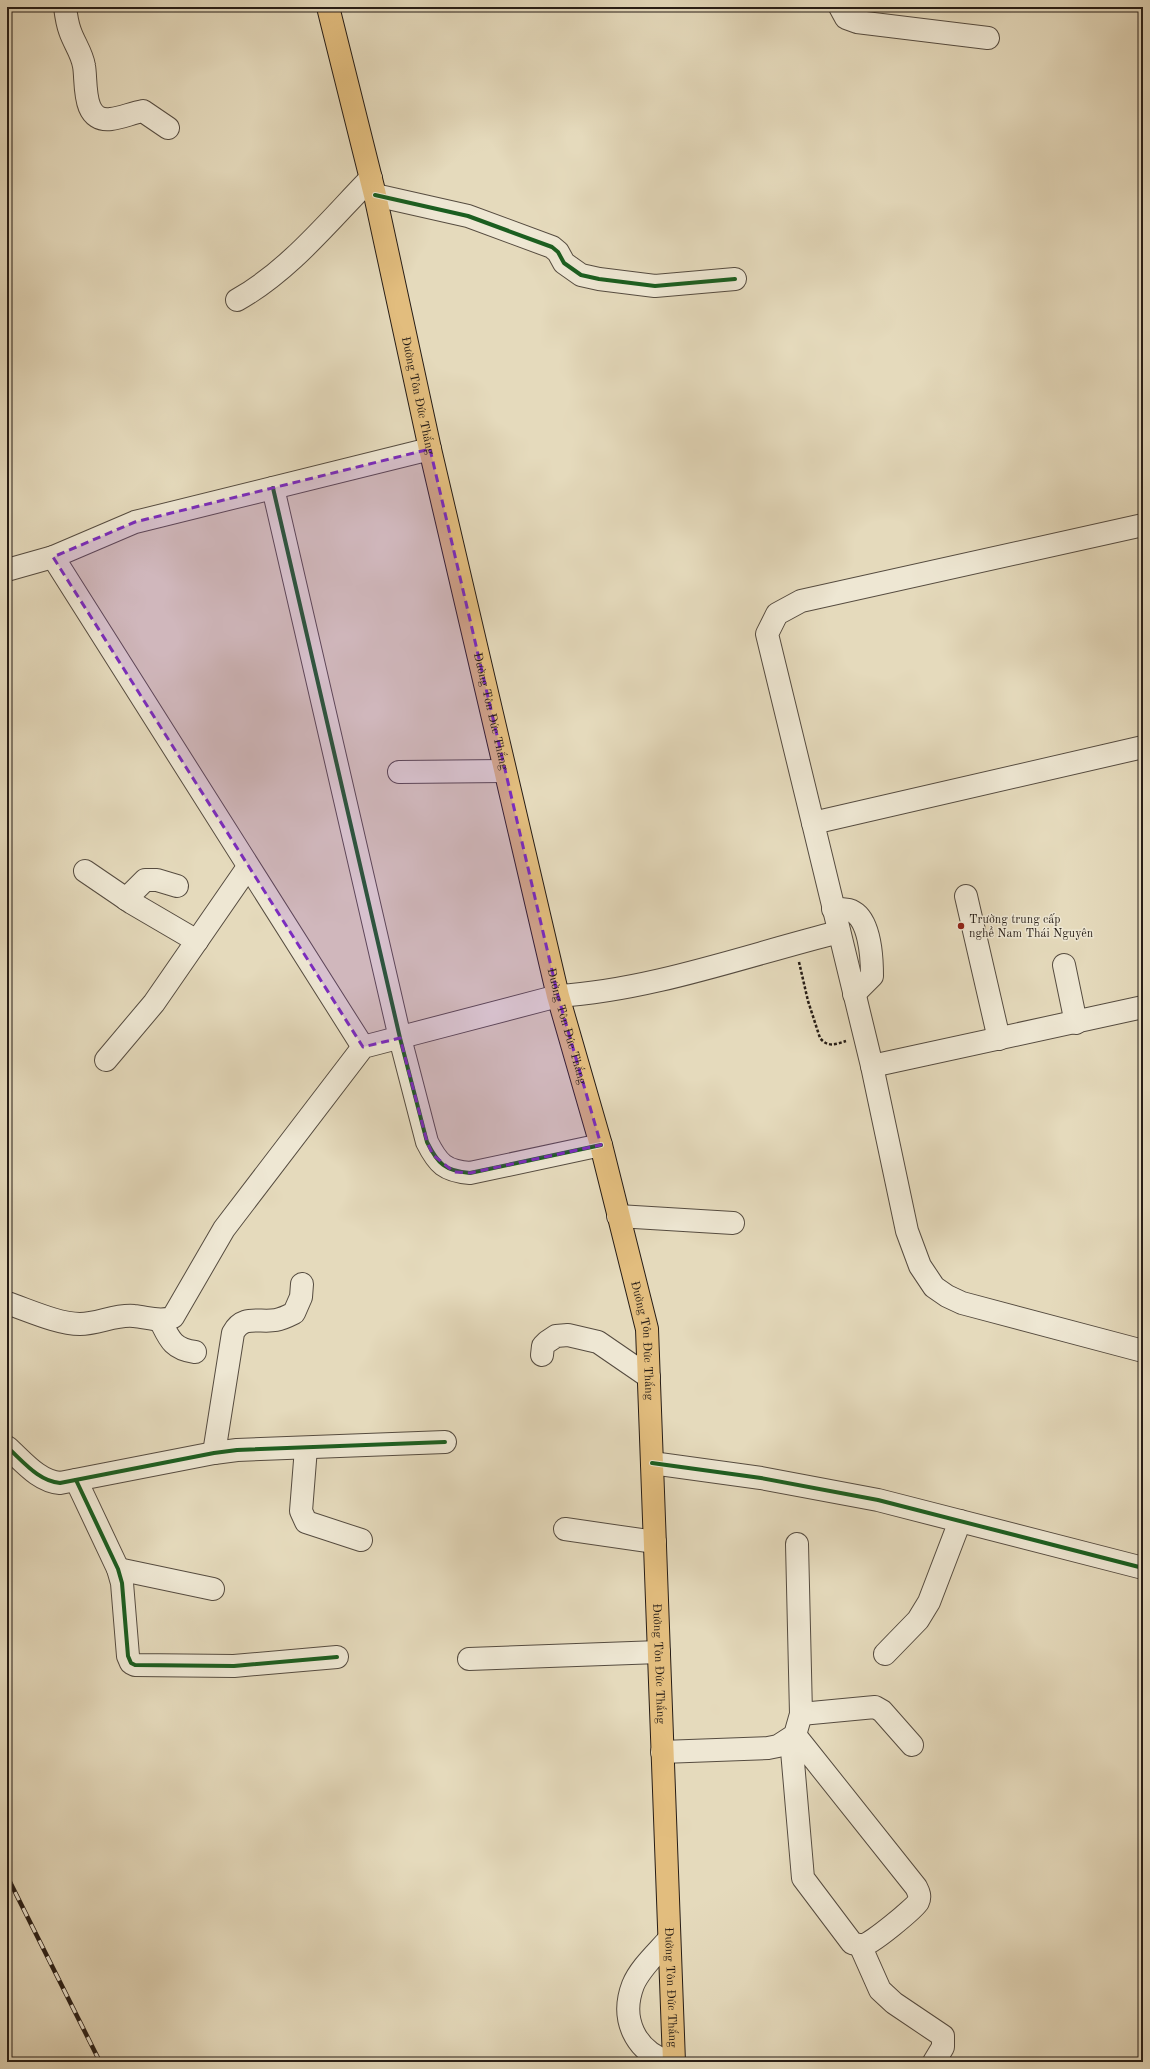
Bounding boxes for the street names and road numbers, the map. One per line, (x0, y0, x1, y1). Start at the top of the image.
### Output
street label: Đường Tôn Đức Thắng (399, 336, 436, 457)
street label: Đường Tôn Đức Thắng (471, 651, 510, 772)
street label: Đường Tôn Đức Thắng (545, 967, 588, 1087)
street label: Đường Tôn Đức Thắng (628, 1280, 656, 1401)
street label: Đường Tôn Đức Thắng (650, 1603, 668, 1725)
street label: Đường Tôn Đức Thắng (662, 1927, 680, 2048)

